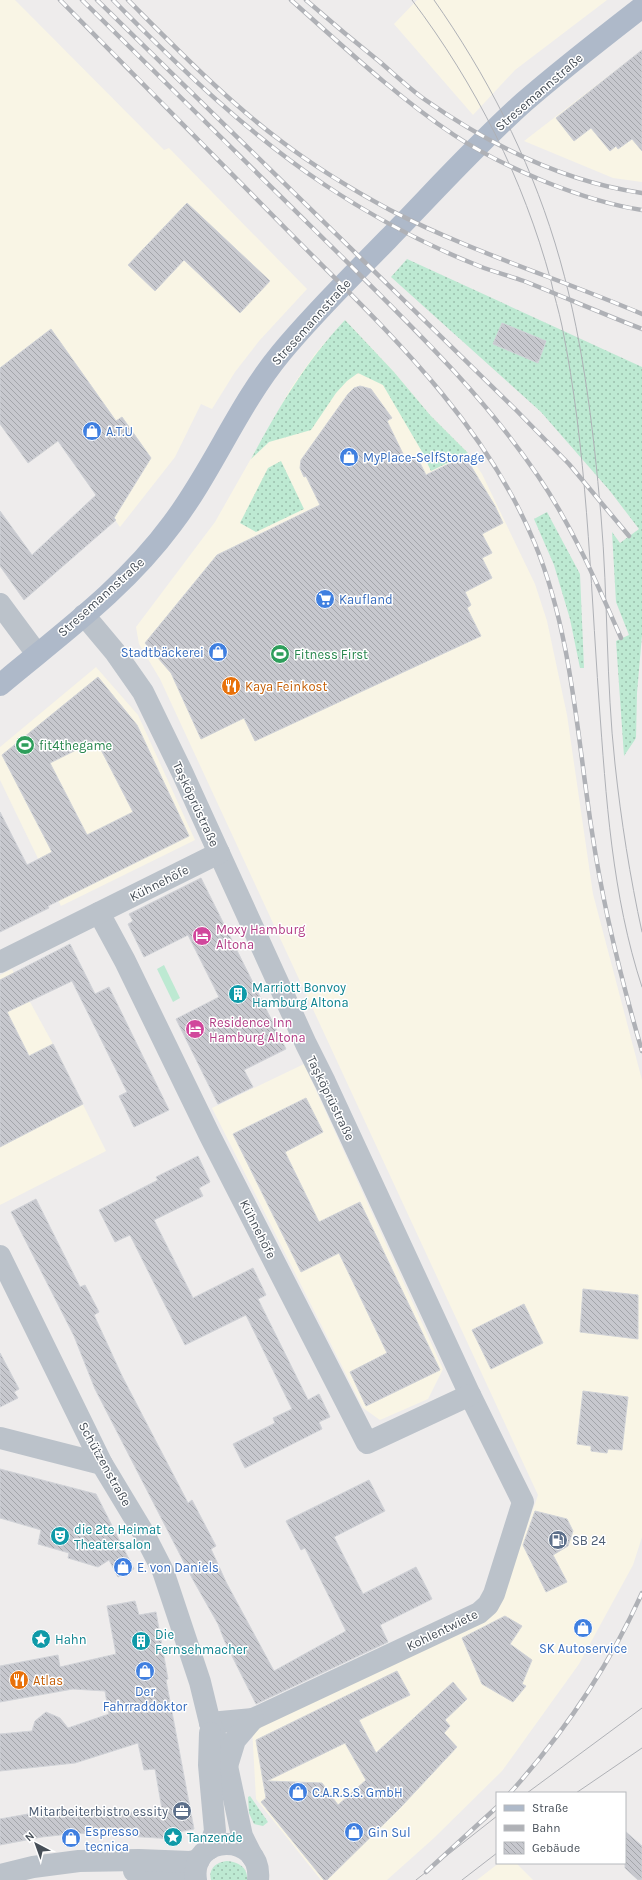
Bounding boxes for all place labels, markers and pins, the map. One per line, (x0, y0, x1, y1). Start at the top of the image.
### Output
shop icon: A.T.U (81, 420, 103, 442)
place label: A.T.U (106, 424, 133, 439)
shop icon: MyPlace-SelfStorage (338, 446, 360, 468)
place label: MyPlace-SelfStorage (363, 450, 485, 465)
supermarket icon: Kaufland (314, 588, 336, 610)
place label: Kaufland (339, 592, 393, 607)
shop icon: Stadtbäckerei (207, 641, 229, 663)
sports icon: Fitness First (269, 643, 291, 665)
place label: Stadtbäckerei (121, 645, 204, 660)
place label: Fitness First (294, 647, 368, 662)
restaurant icon: Kaya Feinkost (220, 675, 242, 697)
place label: Kaya Feinkost (245, 679, 327, 694)
sports icon: fit4thegame (14, 734, 36, 756)
place label: fit4thegame (39, 738, 113, 753)
place label: Moxy Hamburg Altona (216, 922, 306, 952)
hotel icon: Moxy Hamburg Altona (191, 925, 213, 947)
place label: Marriott Bonvoy Hamburg Altona (252, 980, 349, 1010)
building icon: Marriott Bonvoy Hamburg Altona (227, 983, 249, 1005)
place label: Residence Inn Hamburg Altona (209, 1015, 306, 1045)
hotel icon: Residence Inn Hamburg Altona (184, 1018, 206, 1040)
place label: die 2te Heimat Theatersalon (74, 1522, 161, 1552)
theatre icon: die 2te Heimat Theatersalon (49, 1525, 71, 1547)
fuel station icon: SB 24 (547, 1529, 569, 1551)
place label: SB 24 (572, 1533, 606, 1548)
shop icon: E. von Daniels (112, 1556, 134, 1578)
place label: E. von Daniels (137, 1560, 219, 1575)
shop icon: SK Autoservice (572, 1617, 594, 1639)
place label: Die Fernsehmacher (155, 1627, 248, 1657)
place icon: Hahn (30, 1628, 52, 1650)
building icon: Die Fernsehmacher (130, 1630, 152, 1652)
place label: Hahn (55, 1632, 87, 1647)
place label: SK Autoservice (539, 1641, 627, 1656)
shop icon: Der Fahrraddoktor (134, 1660, 156, 1682)
restaurant icon: Atlas (8, 1669, 30, 1691)
place label: Atlas (33, 1673, 63, 1688)
place label: Der Fahrraddoktor (103, 1684, 188, 1714)
shop icon: C.A.R.S.S. GmbH (287, 1781, 309, 1803)
place label: C.A.R.S.S. GmbH (312, 1785, 403, 1800)
office icon: Mitarbeiterbistro essity (171, 1800, 193, 1822)
place label: Mitarbeiterbistro essity (29, 1804, 168, 1819)
shop icon: Gin Sul (343, 1821, 365, 1843)
place label: Espresso tecnica (85, 1824, 139, 1854)
place label: Gin Sul (368, 1825, 411, 1840)
place icon: Tanzende (162, 1826, 184, 1848)
shop icon: Espresso tecnica (60, 1827, 82, 1849)
place label: Tanzende (187, 1830, 243, 1845)

